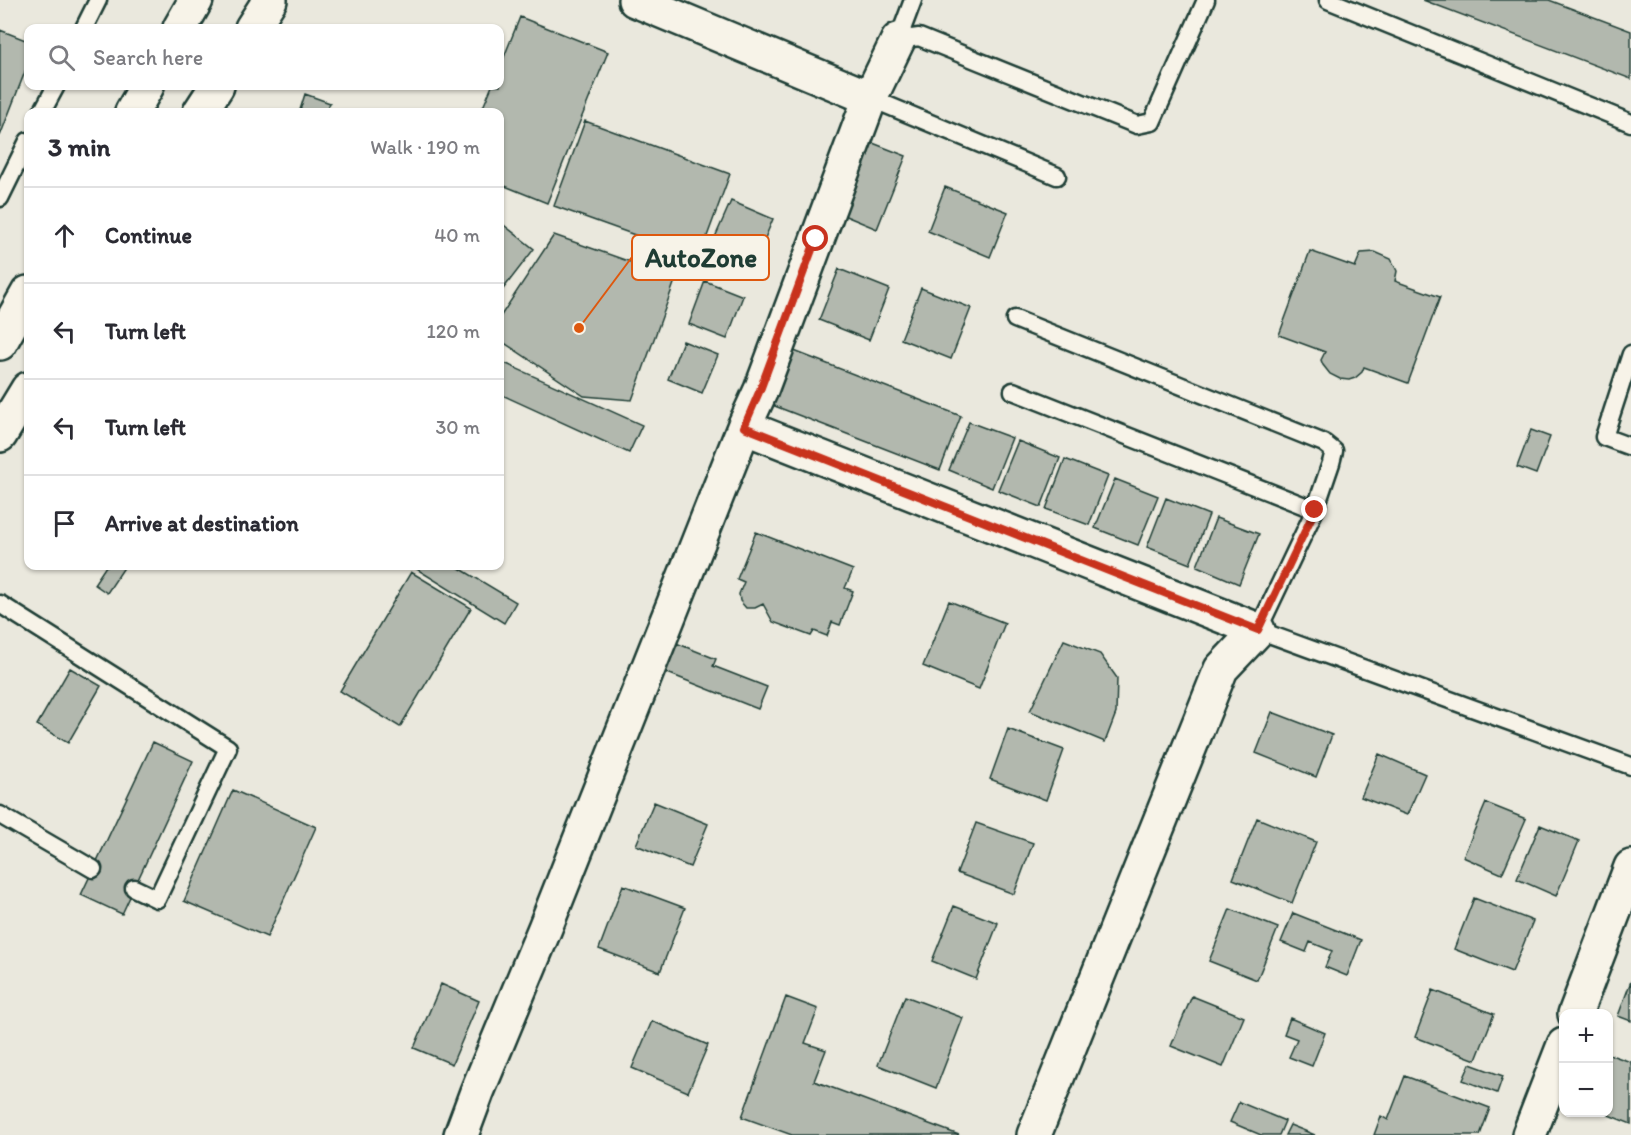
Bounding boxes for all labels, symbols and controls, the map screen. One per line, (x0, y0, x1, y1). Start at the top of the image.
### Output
search box (24, 24, 504, 90)
icon: search (45, 41, 78, 74)
text: Search here (93, 44, 203, 71)
text: 3 min (48, 131, 110, 163)
text: Walk · 190 m (370, 135, 480, 159)
icon: ahead (48, 219, 81, 252)
text: Continue (105, 222, 192, 249)
text: 40 m (434, 223, 480, 247)
route start (802, 225, 828, 251)
callout: AutoZone (632, 235, 769, 280)
text: AutoZone (644, 241, 757, 274)
icon: left (48, 315, 81, 348)
text: Turn left (105, 318, 186, 345)
text: 120 m (427, 319, 480, 343)
icon: left (48, 411, 81, 444)
text: Turn left (105, 414, 186, 441)
text: 30 m (435, 415, 480, 439)
route end (1301, 496, 1327, 522)
icon: arrive (48, 507, 81, 540)
text: Arrive at destination (105, 510, 299, 537)
map controls (1559, 1009, 1613, 1117)
button: + (1559, 1009, 1613, 1063)
button: − (1559, 1063, 1613, 1117)

